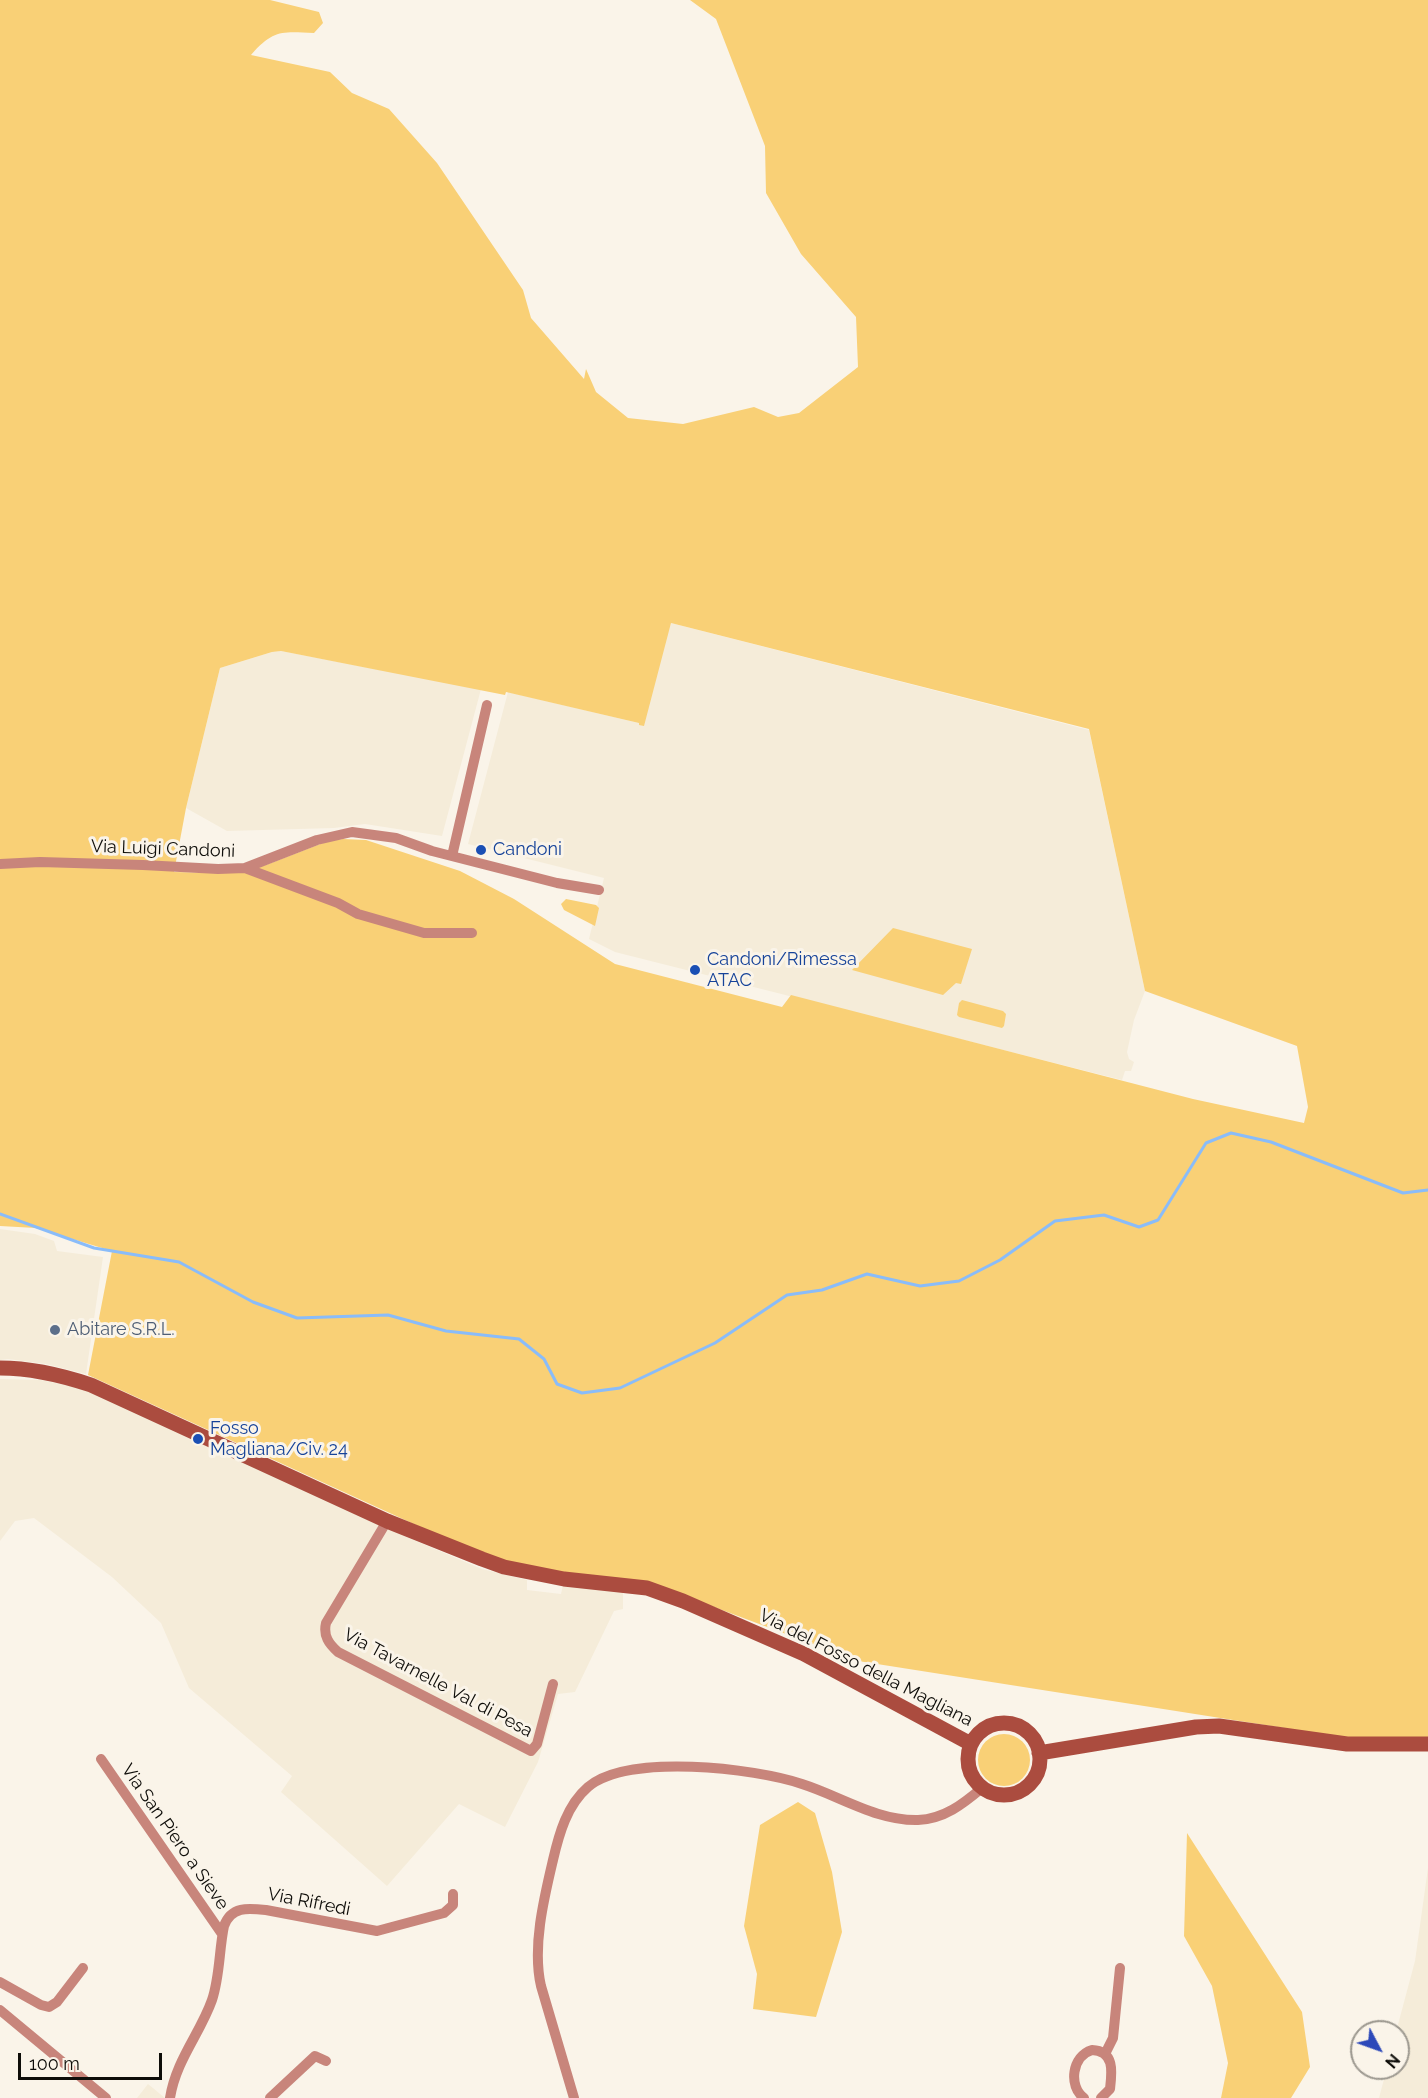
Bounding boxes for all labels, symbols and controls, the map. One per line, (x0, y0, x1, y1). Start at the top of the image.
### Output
street label: Via Luigi Candoni (91, 836, 235, 862)
place label: Candoni (493, 839, 562, 861)
marker: Candoni (474, 843, 488, 857)
place label: Candoni/Rimessa ATAC (707, 949, 857, 992)
marker: Candoni/Rimessa ATAC (688, 963, 702, 977)
place label: Abitare S.R.L. (67, 1319, 175, 1341)
marker: Abitare S.R.L. (48, 1323, 62, 1337)
place label: Fosso Magliana/Civ. 24 (210, 1418, 348, 1460)
marker: Fosso Magliana/Civ. 24 (191, 1432, 205, 1446)
street label: Via del Fosso della Magliana (756, 1605, 976, 1731)
street label: Via Tavarnelle Val di Pesa (340, 1624, 536, 1742)
street label: Via San Piero a Sieve (117, 1760, 233, 1914)
street label: Via Rifredi (266, 1883, 352, 1921)
north arrow (1350, 2020, 1410, 2080)
scale bar (21, 2041, 165, 2079)
text: N (1381, 2050, 1404, 2072)
text: 100 m (29, 2053, 80, 2074)

